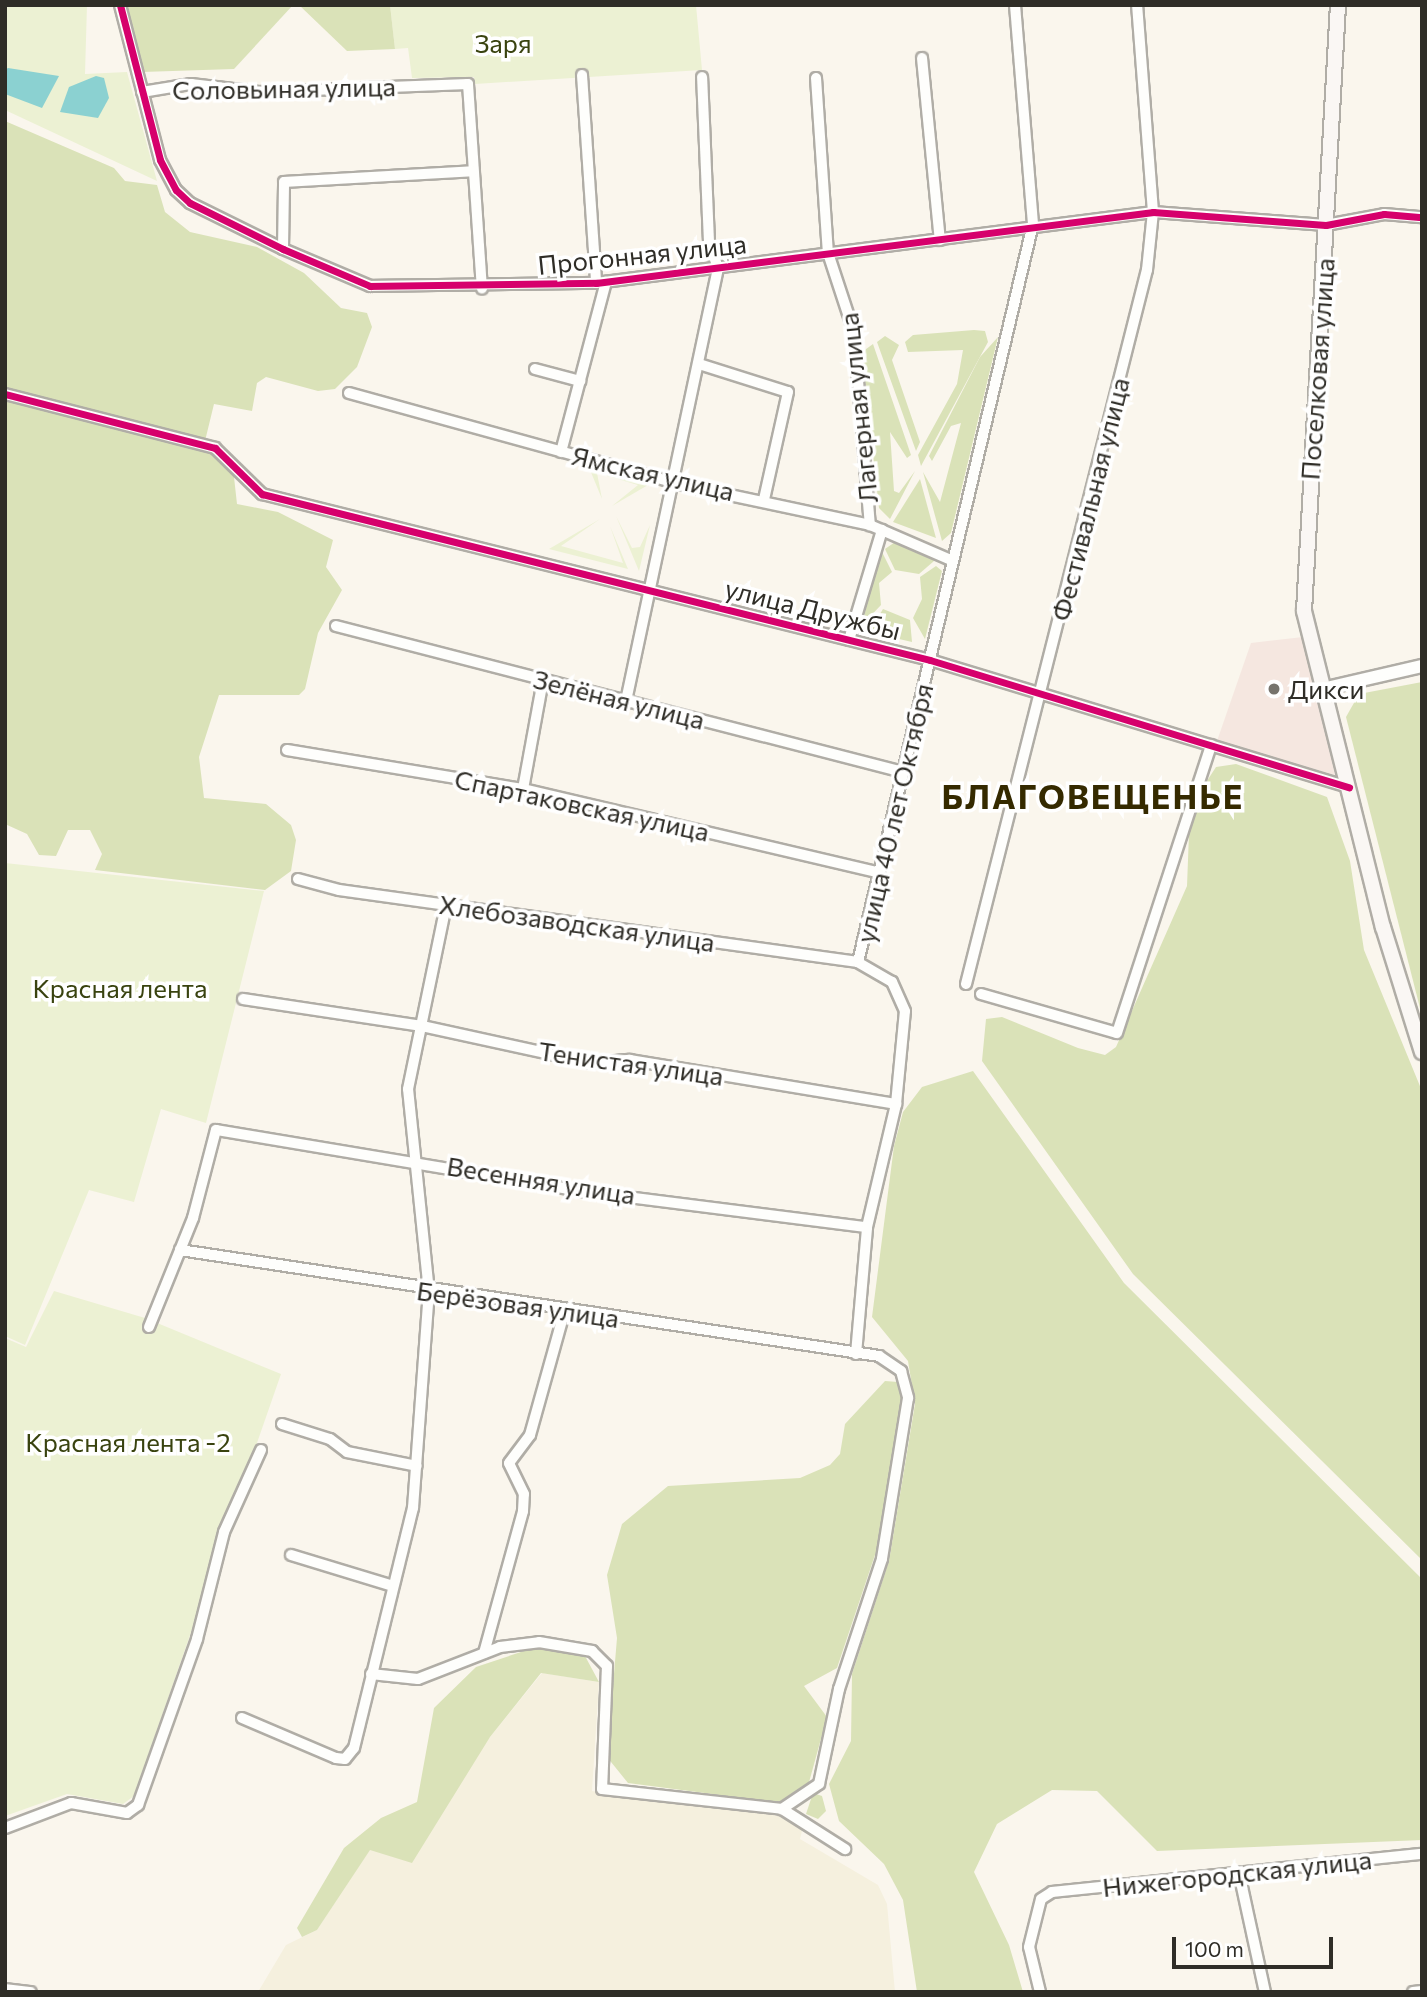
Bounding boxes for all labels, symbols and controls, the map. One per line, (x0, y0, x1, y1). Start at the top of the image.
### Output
park label: Заря (474, 27, 532, 59)
street label: Соловьиная улица (172, 70, 396, 106)
street label: Прогонная улица (536, 228, 748, 280)
street label: Поселковая улица (1294, 257, 1340, 481)
street label: Лагерная улица (832, 311, 884, 505)
street label: Фестивальная улица (1045, 374, 1135, 624)
street label: Ямская улица (569, 439, 737, 507)
street label: улица Дружбы (722, 572, 904, 646)
street label: Зелёная улица (530, 663, 708, 735)
place label: Дикси (1288, 673, 1364, 705)
street label: улица 40 лет Октября (849, 680, 939, 946)
marker: Дикси (1266, 681, 1282, 697)
street label: Спартаковская улица (452, 763, 712, 847)
district label: БЛАГОВЕЩЕНЬЕ (943, 776, 1243, 816)
street label: Хлебозаводская улица (437, 888, 717, 958)
park label: Красная лента (32, 972, 208, 1004)
street label: Тенистая улица (537, 1035, 725, 1091)
street label: Весенняя улица (445, 1150, 637, 1210)
street label: Берёзовая улица (415, 1274, 621, 1334)
park label: Красная лента -2 (25, 1426, 231, 1458)
street label: Нижегородская улица (1101, 1843, 1373, 1903)
scale bar (1175, 1924, 1336, 1968)
text: 100 m (1185, 1936, 1244, 1961)

